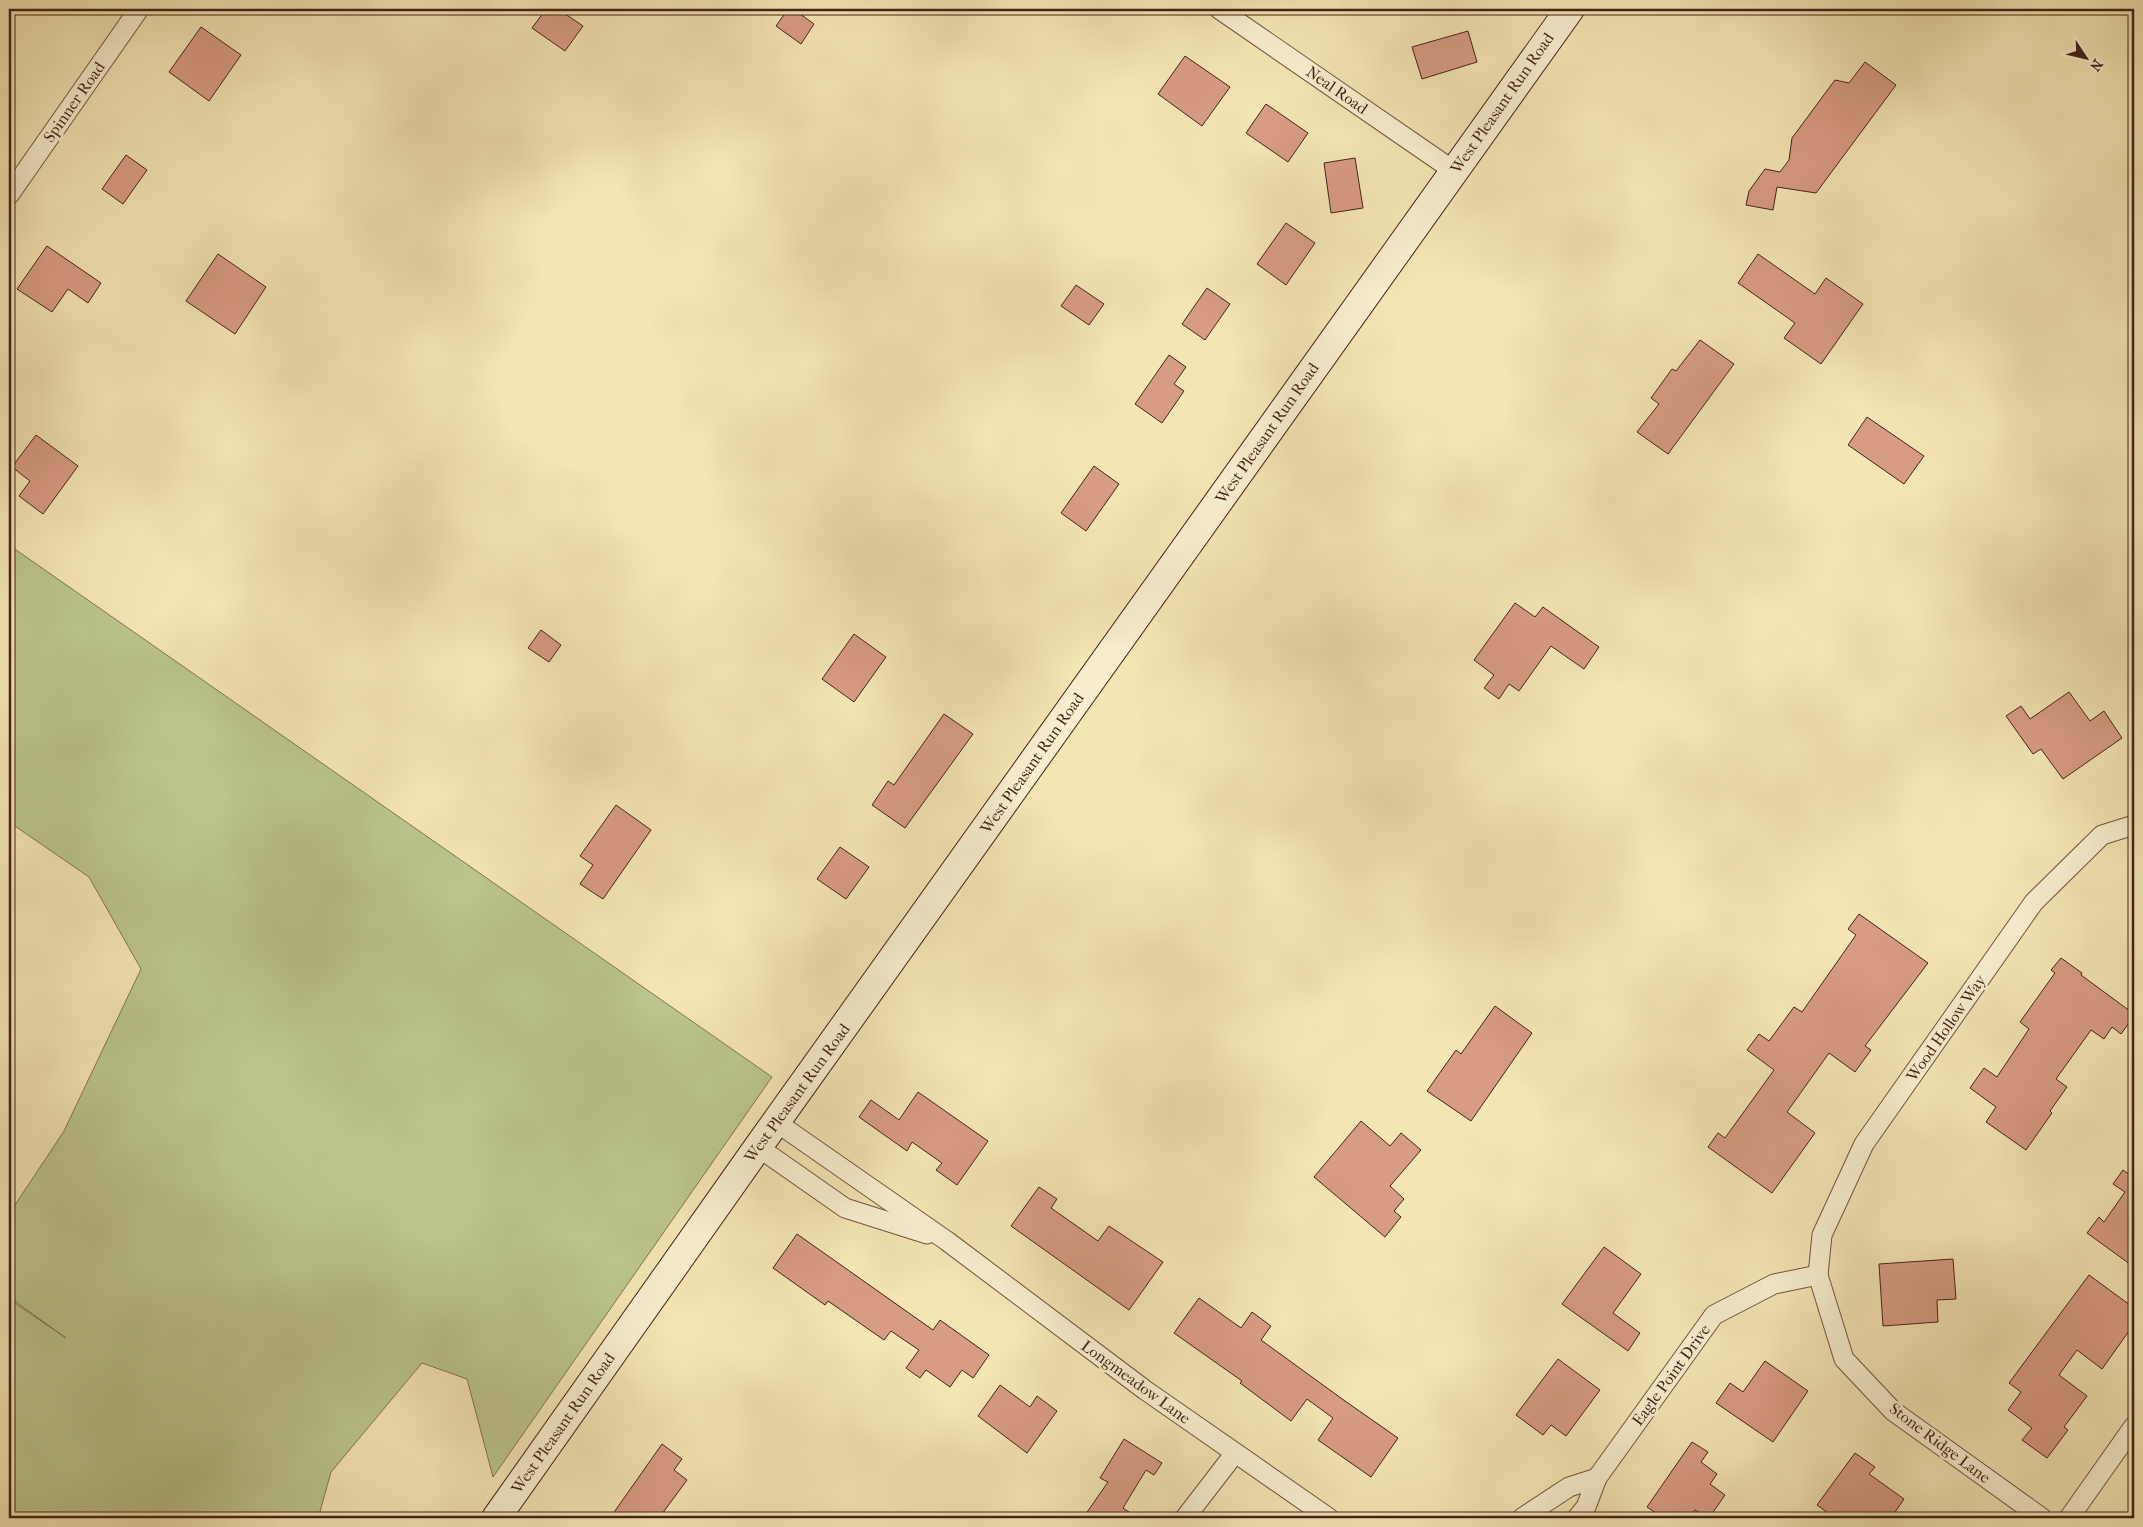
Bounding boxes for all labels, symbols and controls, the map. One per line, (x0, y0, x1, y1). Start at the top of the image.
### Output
street label: West Pleasant Run Road (1446, 29, 1558, 178)
north arrow (2060, 32, 2110, 82)
text: N (2086, 56, 2106, 75)
street label: Spinner Road (39, 58, 109, 146)
street label: Neal Road (1303, 62, 1372, 118)
street label: West Pleasant Run Road (1211, 359, 1323, 508)
street label: West Pleasant Run Road (976, 689, 1088, 838)
street label: Wood Hollow Way (1902, 971, 1990, 1086)
street label: West Pleasant Run Road (740, 1020, 854, 1167)
street label: Eagle Point Drive (1628, 1320, 1714, 1429)
street label: Longmeadow Lane (1078, 1336, 1194, 1428)
street label: West Pleasant Run Road (507, 1349, 619, 1498)
street label: Stone Ridge Lane (1886, 1399, 1994, 1487)

